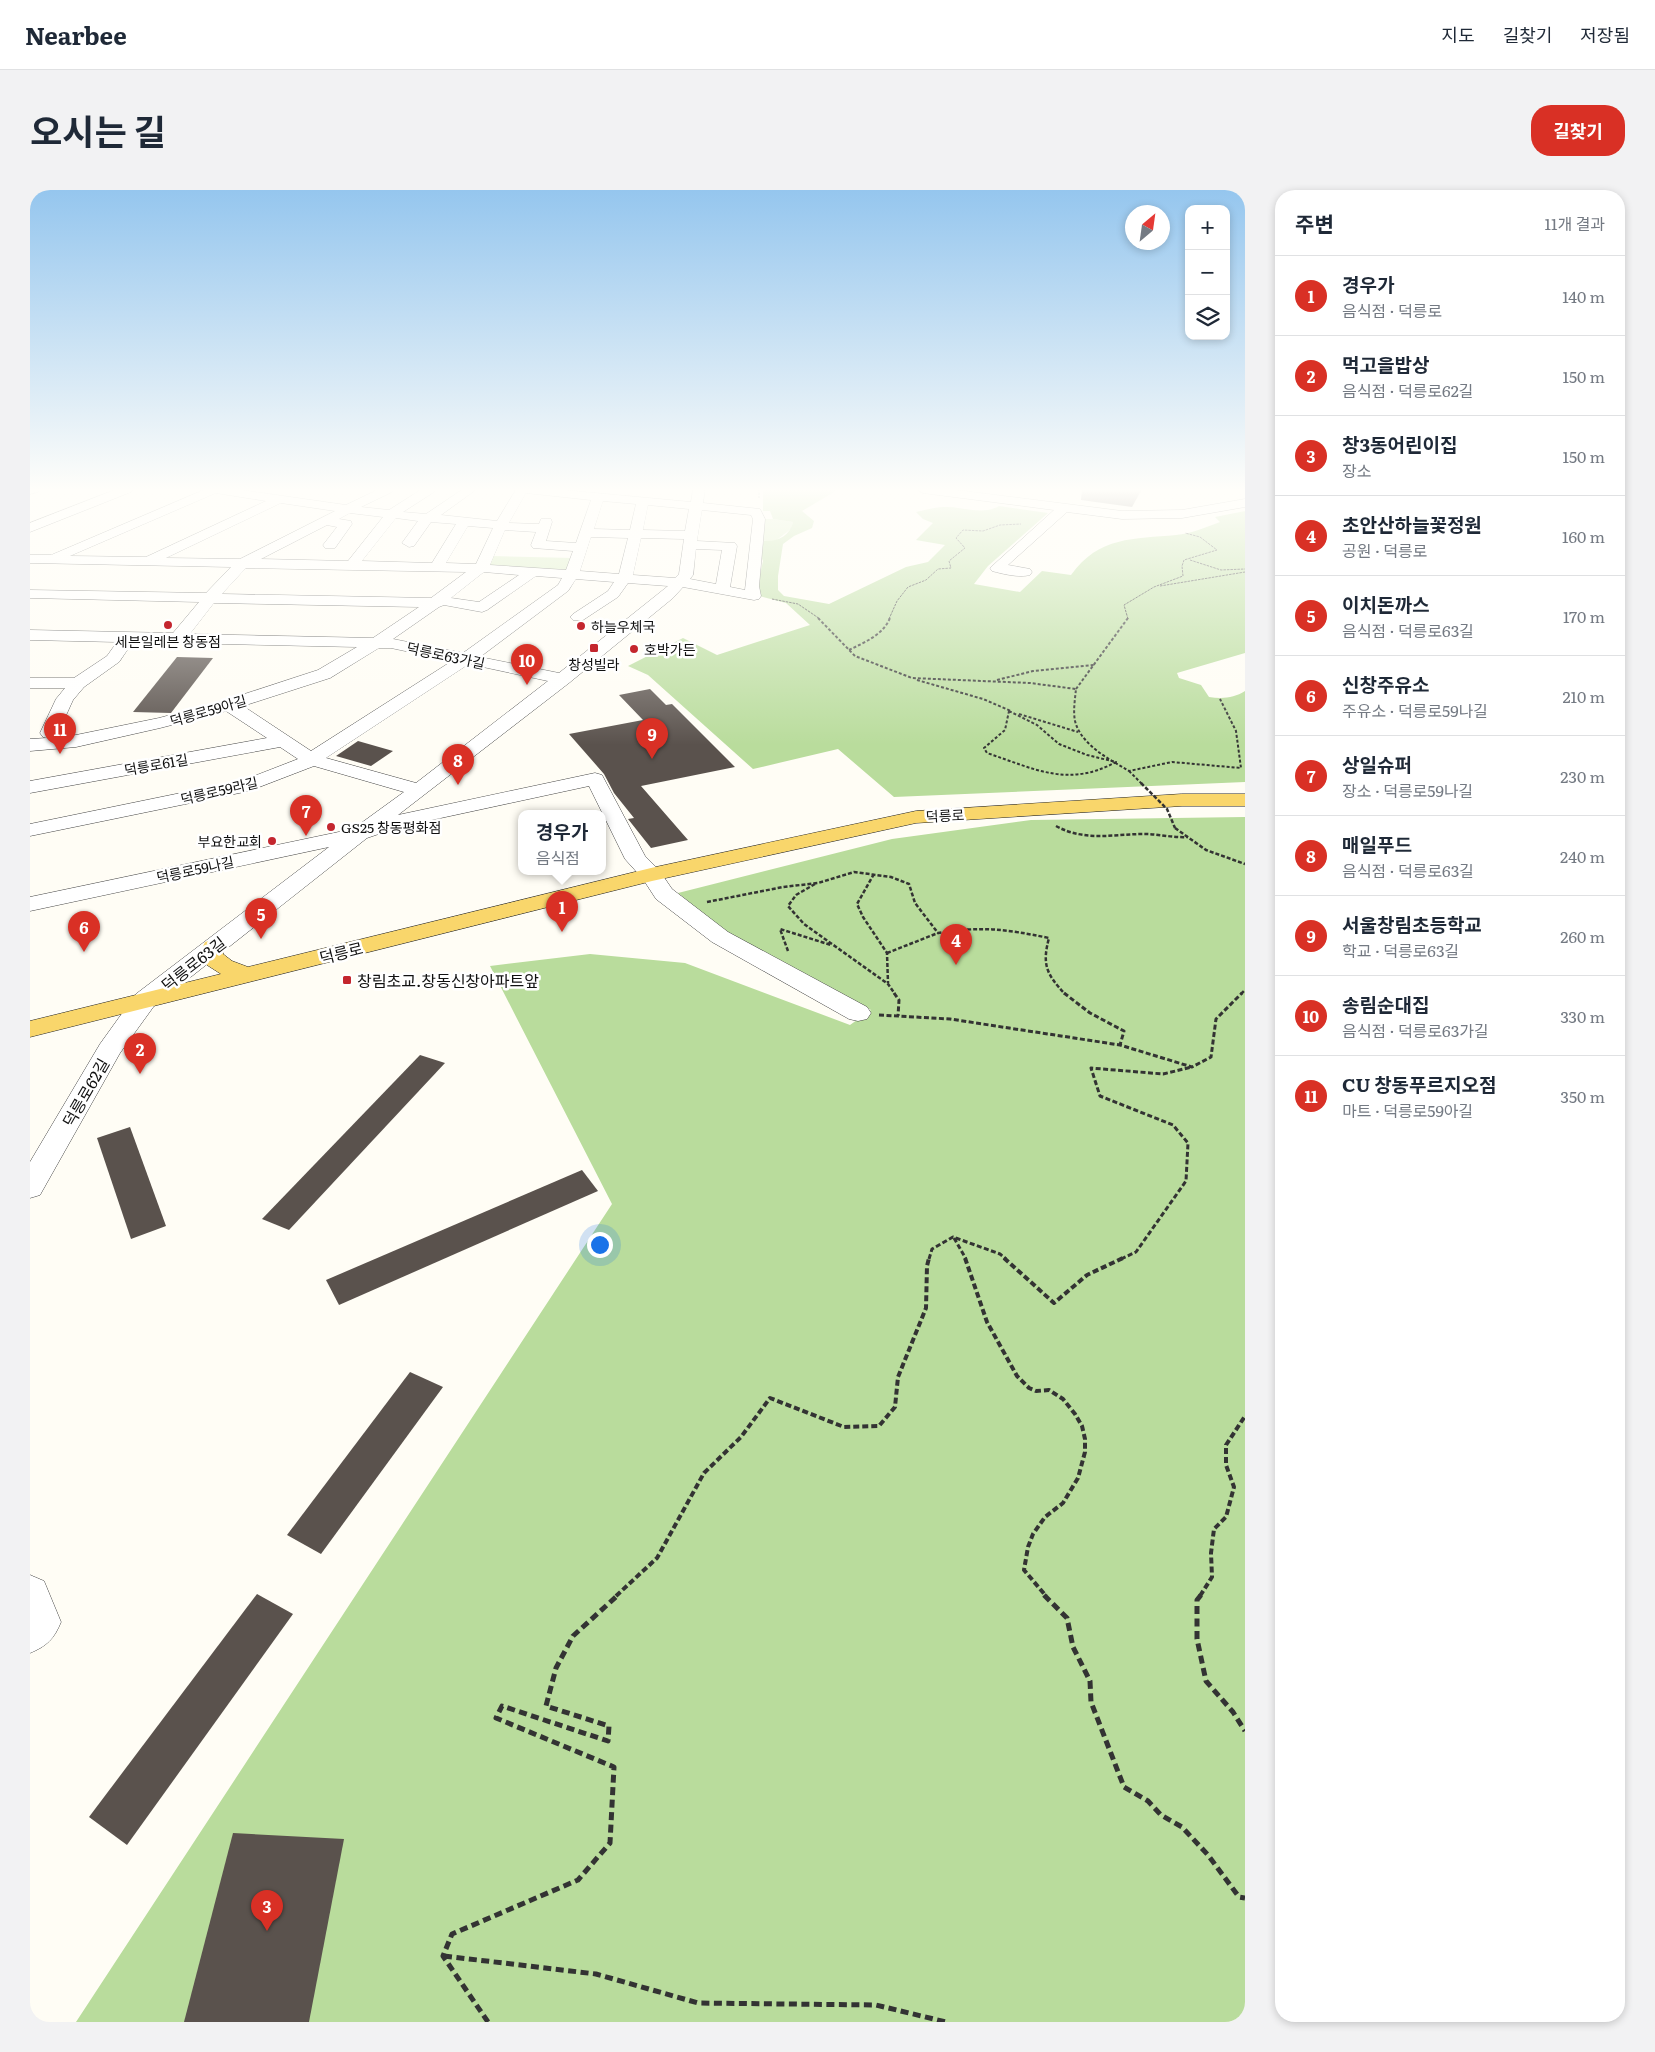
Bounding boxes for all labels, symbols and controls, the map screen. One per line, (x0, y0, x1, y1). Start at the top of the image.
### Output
text: Nearbee (25, 17, 127, 52)
text: 지도 (1442, 21, 1475, 48)
text: 길찾기 (1503, 21, 1552, 48)
text: 저장됨 (1580, 21, 1630, 48)
text: 오시는 길 (30, 104, 166, 156)
button: 길찾기 (1531, 105, 1625, 156)
north arrow (1125, 205, 1170, 250)
map controls (1185, 205, 1230, 340)
button: + (1185, 205, 1230, 250)
text: 주변 (1295, 207, 1334, 238)
text: 11개 결과 (1545, 211, 1605, 235)
button: − (1185, 250, 1230, 295)
text: 경우가 (1342, 270, 1394, 298)
text: 1 (1308, 284, 1314, 308)
text: 140 m (1562, 284, 1605, 308)
button: layers (1185, 295, 1230, 340)
text: 음식점 · 덕릉로 (1342, 298, 1442, 322)
text: 먹고을밥상 (1342, 350, 1429, 378)
text: 2 (1307, 364, 1315, 388)
text: 150 m (1562, 364, 1605, 388)
text: 음식점 · 덕릉로62길 (1342, 378, 1473, 402)
text: 창3동어린이집 (1342, 430, 1457, 458)
text: 3 (1307, 444, 1315, 468)
text: 150 m (1562, 444, 1605, 468)
text: 장소 (1342, 458, 1371, 482)
text: 초안산하늘꽃정원 (1342, 510, 1482, 538)
text: 4 (1306, 524, 1316, 548)
text: 160 m (1562, 524, 1605, 548)
text: 공원 · 덕릉로 (1342, 538, 1427, 562)
text: 이치돈까스 (1342, 590, 1429, 618)
text: 5 (1307, 604, 1315, 628)
text: 170 m (1563, 604, 1605, 628)
place label: 하늘우체국 (591, 616, 656, 636)
text: 음식점 · 덕릉로63길 (1342, 618, 1474, 642)
marker: 세븐일레븐 창동점 (162, 619, 174, 631)
marker: 하늘우체국 (575, 620, 587, 632)
place label: 세븐일레븐 창동점 (115, 631, 221, 651)
street label: 덕릉로63가길 (405, 637, 487, 673)
place label: 호박가든 (644, 639, 696, 659)
marker: 창성빌라 (588, 642, 600, 654)
marker: 호박가든 (628, 643, 640, 655)
pin: 10 (511, 644, 543, 685)
place label: 창성빌라 (568, 654, 620, 674)
text: 신창주유소 (1342, 670, 1429, 698)
text: 6 (1306, 684, 1316, 708)
text: 210 m (1562, 684, 1605, 708)
street label: 덕릉로59아길 (167, 690, 249, 730)
text: 주유소 · 덕릉로59나길 (1342, 698, 1488, 722)
pin: 11 (44, 713, 76, 754)
pin: 9 (636, 718, 668, 759)
pin: 8 (442, 744, 474, 785)
street label: 덕릉로61길 (122, 749, 190, 779)
text: 상일슈퍼 (1342, 750, 1412, 778)
text: 7 (1307, 764, 1315, 788)
text: 230 m (1560, 764, 1605, 788)
street label: 덕릉로59라길 (178, 771, 260, 809)
text: 장소 · 덕릉로59나길 (1342, 778, 1473, 802)
pin: 7 (290, 795, 322, 836)
street label: 덕릉로 (925, 804, 965, 826)
popup (518, 810, 606, 875)
place label: GS25 창동평화점 (341, 817, 441, 837)
text: 경우가 (536, 817, 588, 845)
marker: GS25 창동평화점 (325, 821, 337, 833)
text: 매일푸드 (1342, 830, 1412, 858)
place label: 부요한교회 (198, 831, 262, 851)
marker: 부요한교회 (266, 835, 278, 847)
text: 8 (1306, 844, 1316, 868)
text: 240 m (1560, 844, 1605, 868)
text: 음식점 (536, 845, 580, 869)
street label: 덕릉로59나길 (154, 851, 236, 887)
text: 음식점 · 덕릉로63길 (1342, 858, 1474, 882)
pin: 1 (546, 891, 578, 932)
pin: 5 (245, 898, 277, 939)
text: 서울창림초등학교 (1342, 910, 1482, 938)
pin: 6 (68, 911, 100, 952)
pin: 4 (940, 924, 972, 965)
text: 9 (1306, 924, 1316, 948)
text: 260 m (1560, 924, 1605, 948)
street label: 덕릉로63길 (156, 930, 230, 996)
street label: 덕릉로 (317, 935, 366, 969)
text: 학교 · 덕릉로63길 (1342, 938, 1459, 962)
place label: 창림초교.창동신창아파트앞 (357, 968, 539, 992)
marker: 창림초교.창동신창아파트앞 (341, 974, 353, 986)
text: 송림순대집 (1342, 990, 1429, 1018)
text: 10 (1303, 1004, 1319, 1028)
text: 330 m (1560, 1004, 1605, 1028)
text: 음식점 · 덕릉로63가길 (1342, 1018, 1489, 1042)
pin: 2 (124, 1033, 156, 1074)
street label: 덕릉로62길 (56, 1053, 114, 1131)
text: CU 창동푸르지오점 (1342, 1070, 1497, 1098)
text: 11 (1304, 1084, 1318, 1108)
text: 350 m (1560, 1084, 1605, 1108)
text: 마트 · 덕릉로59아길 (1342, 1098, 1473, 1122)
your location (587, 1232, 613, 1258)
pin: 3 (251, 1890, 283, 1931)

